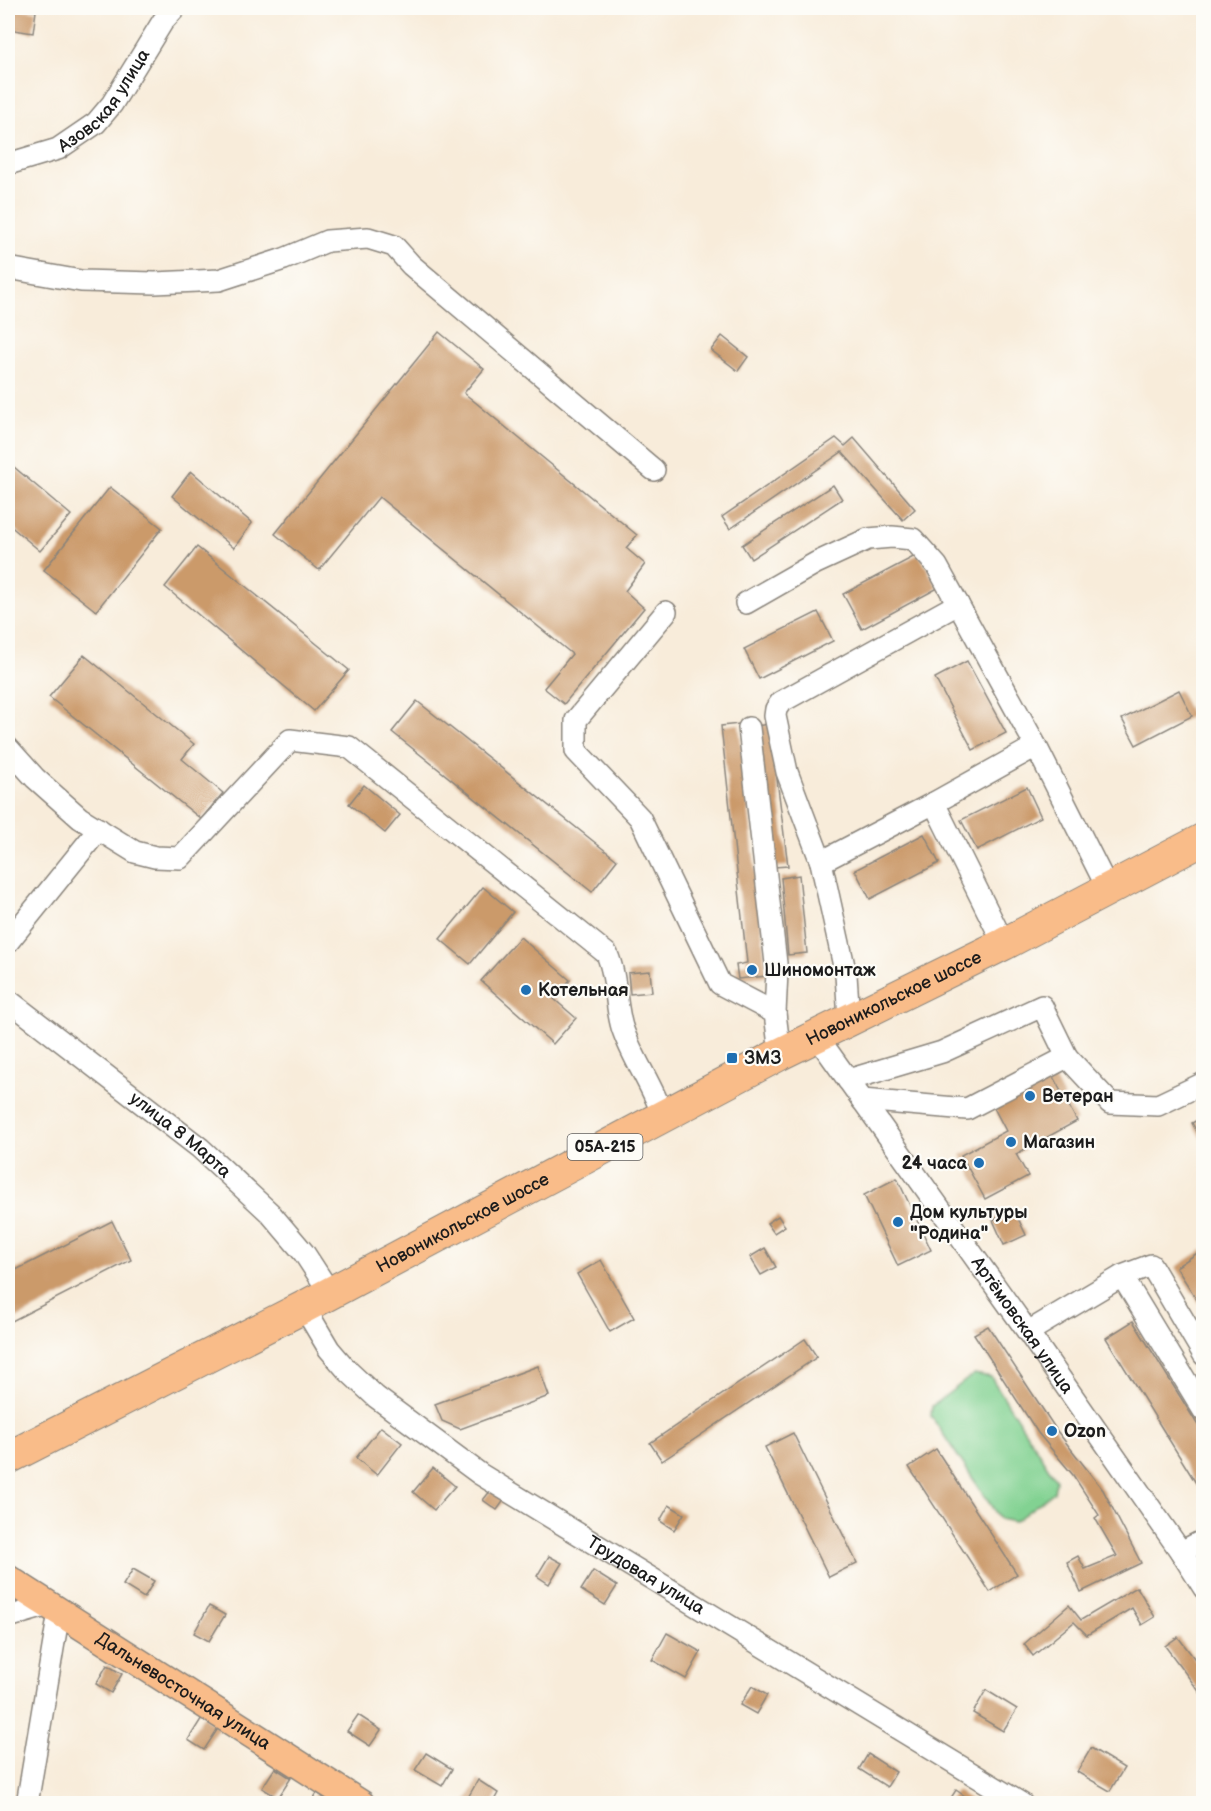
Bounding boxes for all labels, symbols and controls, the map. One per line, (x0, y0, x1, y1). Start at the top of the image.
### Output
street label: Азовская улица (53, 45, 154, 157)
street label: Новоникольское шоссе (802, 946, 985, 1050)
place label: Шиномонтаж (764, 960, 876, 981)
marker: Шиномонтаж (745, 963, 759, 977)
place label: Котельная (538, 980, 629, 1001)
marker: Котельная (519, 983, 533, 997)
place label: ЗМЗ (744, 1048, 781, 1069)
marker: ЗМЗ (725, 1051, 739, 1065)
place label: Ветеран (1042, 1086, 1114, 1107)
street label: улица 8 Марта (126, 1087, 236, 1182)
marker: Ветеран (1023, 1089, 1037, 1103)
place label: Магазин (1023, 1132, 1095, 1153)
road number: 05А-215 (568, 1134, 642, 1160)
marker: Магазин (1004, 1135, 1018, 1149)
place label: 24 часа (902, 1153, 968, 1174)
marker: 24 часа (972, 1156, 986, 1170)
street label: Новоникольское шоссе (373, 1168, 553, 1277)
place label: Дом культуры "Родина" (910, 1202, 1028, 1244)
marker: Дом культуры "Родина" (891, 1215, 905, 1229)
street label: Артёмовская улица (966, 1252, 1078, 1398)
place label: Ozon (1064, 1421, 1106, 1442)
marker: Ozon (1045, 1424, 1059, 1438)
street label: Трудовая улица (583, 1531, 709, 1619)
street label: Дальневосточная улица (92, 1627, 275, 1754)

